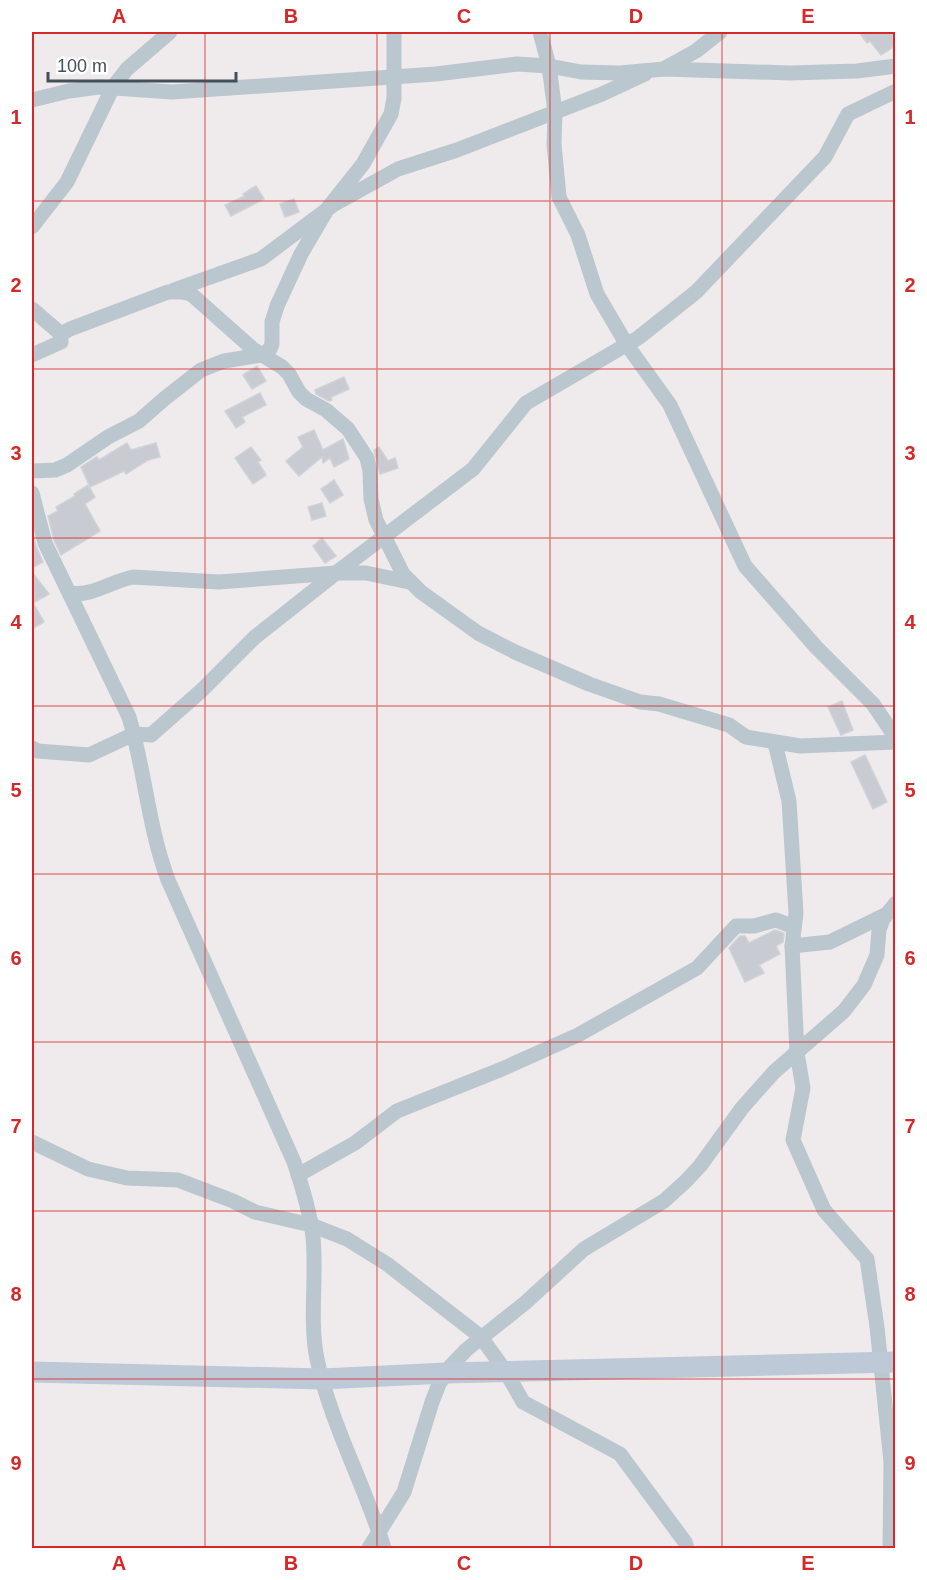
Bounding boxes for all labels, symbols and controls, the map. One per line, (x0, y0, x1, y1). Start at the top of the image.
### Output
text: A (112, 5, 126, 27)
text: B (284, 5, 298, 27)
text: C (457, 5, 471, 27)
text: D (629, 5, 643, 27)
text: E (801, 5, 815, 27)
scale bar (48, 45, 236, 83)
text: 100 m (57, 56, 107, 76)
text: 1 (10, 106, 22, 128)
text: 1 (904, 106, 916, 128)
text: 2 (10, 274, 22, 296)
text: 2 (904, 274, 916, 296)
text: 3 (10, 442, 22, 464)
text: 3 (904, 442, 916, 464)
text: 4 (10, 611, 22, 633)
text: 4 (904, 611, 916, 633)
text: 5 (10, 779, 22, 801)
text: 5 (904, 779, 916, 801)
text: 6 (10, 947, 22, 969)
text: 6 (904, 947, 916, 969)
text: 7 (10, 1115, 22, 1137)
text: 7 (904, 1115, 916, 1137)
text: 8 (10, 1283, 22, 1305)
text: 8 (904, 1283, 916, 1305)
text: 9 (10, 1452, 22, 1474)
text: 9 (904, 1452, 916, 1474)
text: A (112, 1552, 126, 1574)
text: B (284, 1552, 298, 1574)
text: C (457, 1552, 471, 1574)
text: D (629, 1552, 643, 1574)
text: E (801, 1552, 815, 1574)

